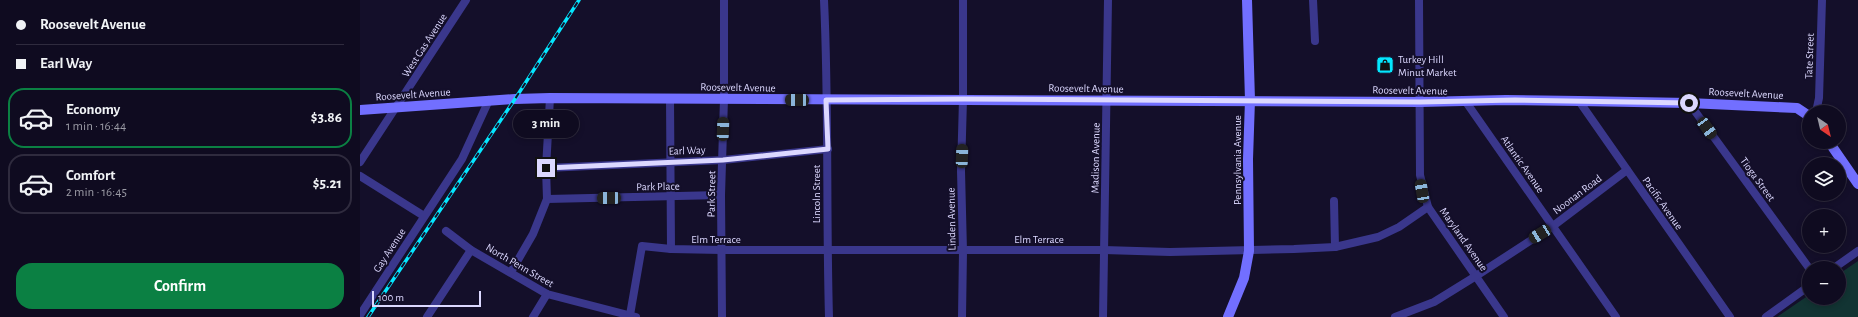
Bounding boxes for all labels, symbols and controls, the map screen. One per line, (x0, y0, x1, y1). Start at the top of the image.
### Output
street label: West Gas Avenue (400, 12, 449, 79)
text: Roosevelt Avenue (40, 17, 146, 32)
street label: Tate Street (1803, 32, 1816, 79)
place label: Turkey Hill Minut Market (1398, 54, 1457, 78)
shop icon: Turkey Hill Minut Market (1375, 55, 1395, 75)
text: Earl Way (40, 56, 92, 71)
street label: Roosevelt Avenue (700, 81, 776, 94)
street label: Roosevelt Avenue (1048, 82, 1124, 95)
street label: Roosevelt Avenue (1372, 84, 1448, 97)
street label: Roosevelt Avenue (375, 86, 451, 103)
street label: Roosevelt Avenue (1708, 86, 1784, 101)
car (785, 94, 809, 106)
route start (1680, 94, 1698, 112)
icon: car (18, 100, 54, 136)
text: Economy (66, 102, 120, 117)
north arrow (1802, 105, 1846, 149)
map controls (1802, 105, 1846, 305)
text: $3.86 (311, 110, 342, 125)
callout: 3 min (513, 110, 579, 138)
street label: Pennsylvania Avenue (1232, 115, 1243, 205)
car (1695, 115, 1719, 141)
text: 3 min (532, 117, 560, 130)
car (717, 117, 729, 141)
text: 1 min · 16:44 (66, 120, 126, 133)
street label: Madison Avenue (1089, 122, 1102, 194)
street label: Atlantic Avenue (1499, 134, 1546, 195)
street label: Earl Way (668, 144, 706, 157)
car (956, 144, 968, 168)
street label: Tioga Street (1738, 155, 1777, 204)
button: layers (1802, 157, 1846, 201)
route end (537, 159, 555, 177)
street label: Lincoln Street (811, 164, 822, 223)
icon: car (18, 166, 54, 202)
text: Comfort (66, 168, 115, 183)
street label: Park Street (706, 170, 717, 217)
street label: Noonan Road (1551, 172, 1604, 216)
street label: Pacific Avenue (1640, 175, 1685, 232)
text: $5.21 (313, 176, 342, 191)
car (1414, 178, 1430, 204)
street label: Park Place (636, 181, 680, 192)
text: 2 min · 16:45 (66, 186, 127, 199)
street label: Linden Avenue (945, 187, 958, 251)
car (597, 192, 621, 204)
street label: Maryland Avenue (1438, 205, 1490, 273)
button: + (1802, 209, 1846, 253)
car (1527, 223, 1553, 245)
street label: Gay Avenue (371, 226, 408, 274)
street label: Elm Terrace (691, 234, 741, 245)
street label: Elm Terrace (1014, 234, 1064, 245)
street label: North Penn Street (484, 242, 556, 290)
button: − (1802, 261, 1846, 305)
button: Confirm (16, 263, 344, 309)
scale bar (372, 289, 481, 308)
text: 100 m (378, 292, 404, 303)

